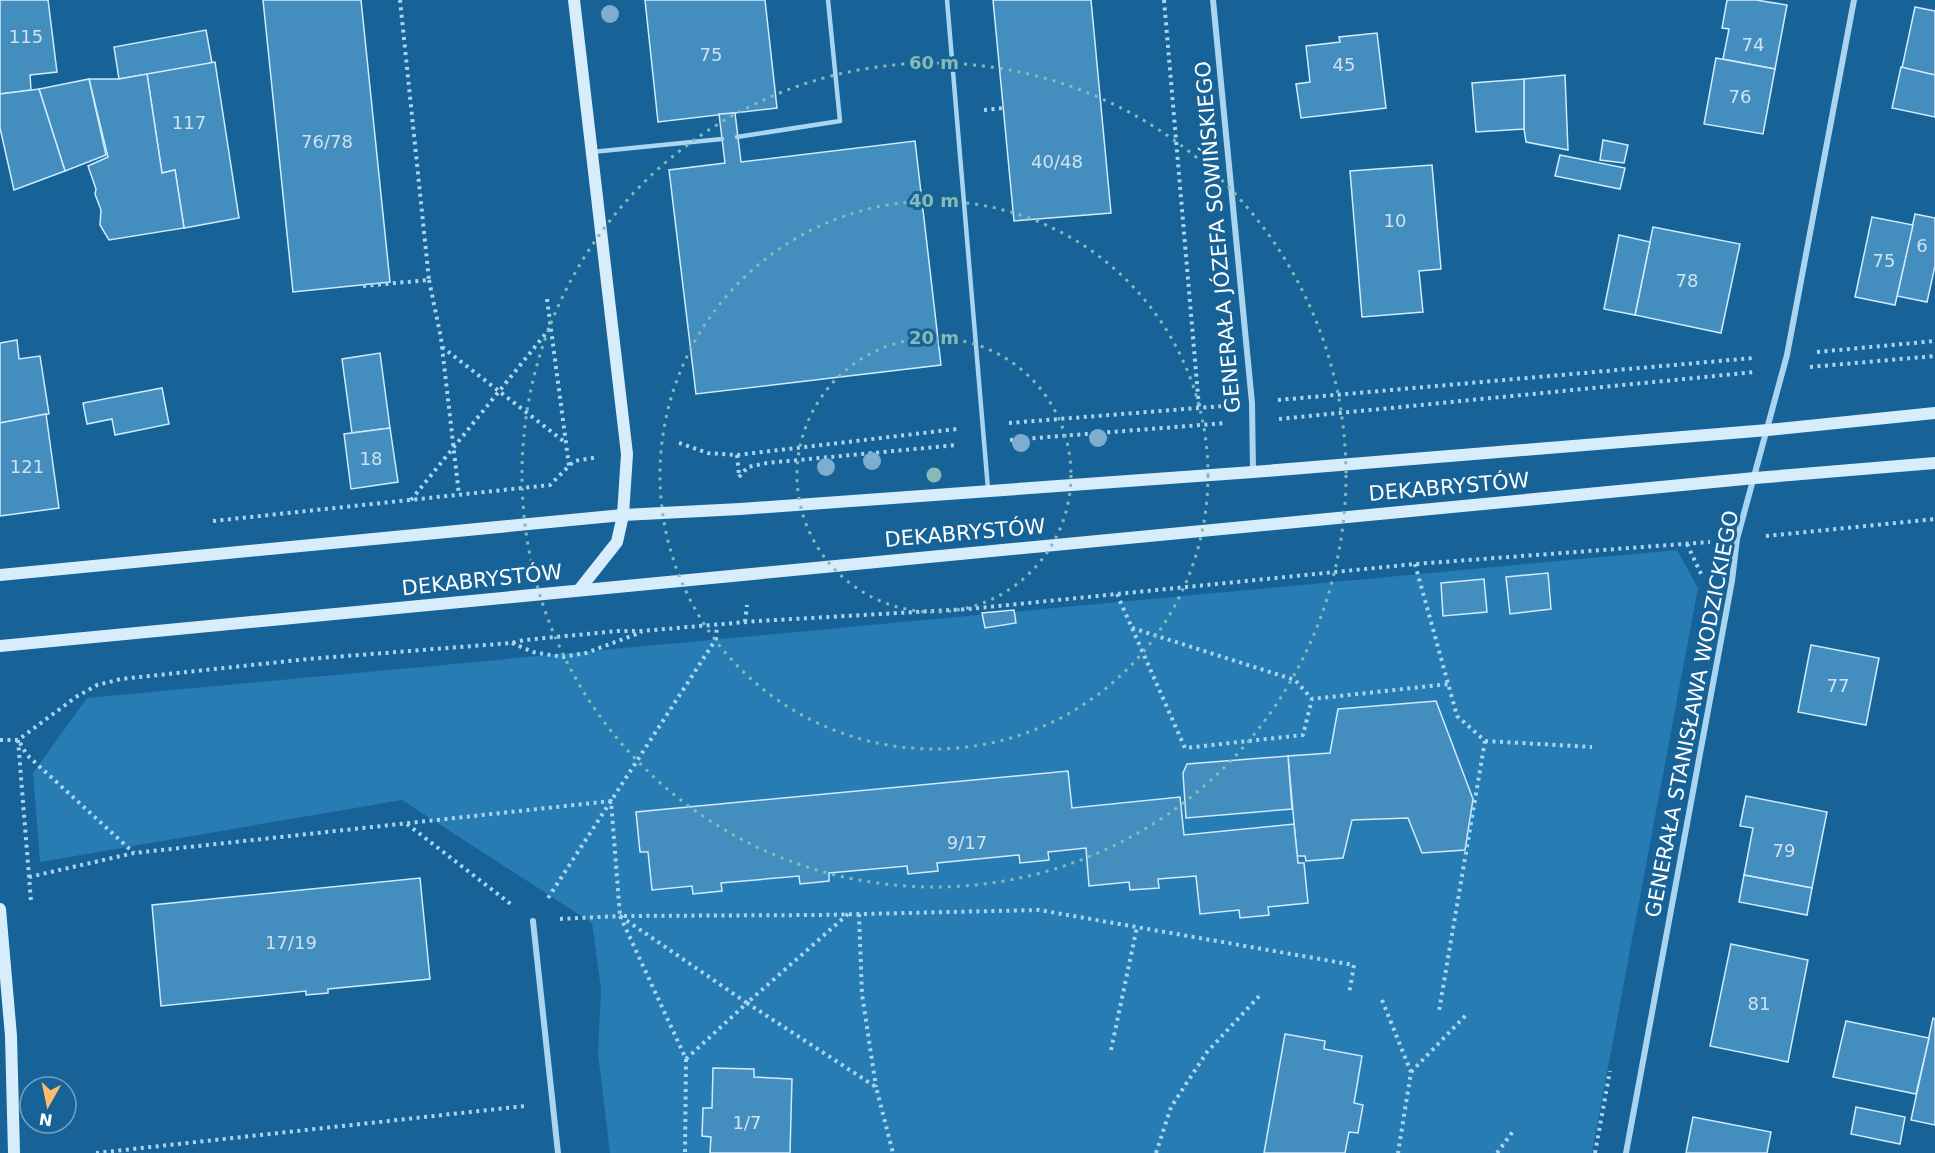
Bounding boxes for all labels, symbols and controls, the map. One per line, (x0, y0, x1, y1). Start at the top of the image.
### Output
house number: 115 (9, 26, 43, 47)
house number: 74 (1742, 34, 1764, 55)
house number: 75 (700, 44, 722, 65)
text: 60 m (909, 52, 959, 73)
house number: 45 (1333, 54, 1355, 75)
street label: GENERAŁA JÓZEFA SOWIŃSKIEGO (1190, 60, 1245, 414)
house number: 76 (1729, 86, 1751, 107)
house number: 117 (172, 112, 206, 133)
house number: 76/78 (301, 131, 353, 152)
house number: 40/48 (1031, 151, 1083, 172)
text: 40 m (909, 190, 959, 211)
house number: 10 (1384, 210, 1406, 231)
house number: 6 (1916, 235, 1928, 256)
house number: 75 (1873, 250, 1895, 271)
house number: 78 (1676, 270, 1698, 291)
text: 20 m (909, 327, 959, 348)
house number: 18 (360, 448, 382, 469)
house number: 121 (10, 456, 44, 477)
centre of rings (924, 465, 944, 485)
street label: DEKABRYSTÓW (1368, 467, 1531, 506)
street label: GENERAŁA STANISŁAWA WODZICKIEGO (1641, 509, 1743, 919)
street label: DEKABRYSTÓW (884, 513, 1047, 552)
street label: DEKABRYSTÓW (401, 559, 564, 600)
house number: 77 (1827, 675, 1849, 696)
house number: 9/17 (947, 832, 987, 853)
house number: 79 (1773, 840, 1795, 861)
house number: 17/19 (265, 932, 317, 953)
house number: 81 (1748, 993, 1770, 1014)
north arrow (18, 1075, 78, 1135)
text: N (38, 1109, 54, 1130)
house number: 1/7 (733, 1112, 761, 1133)

